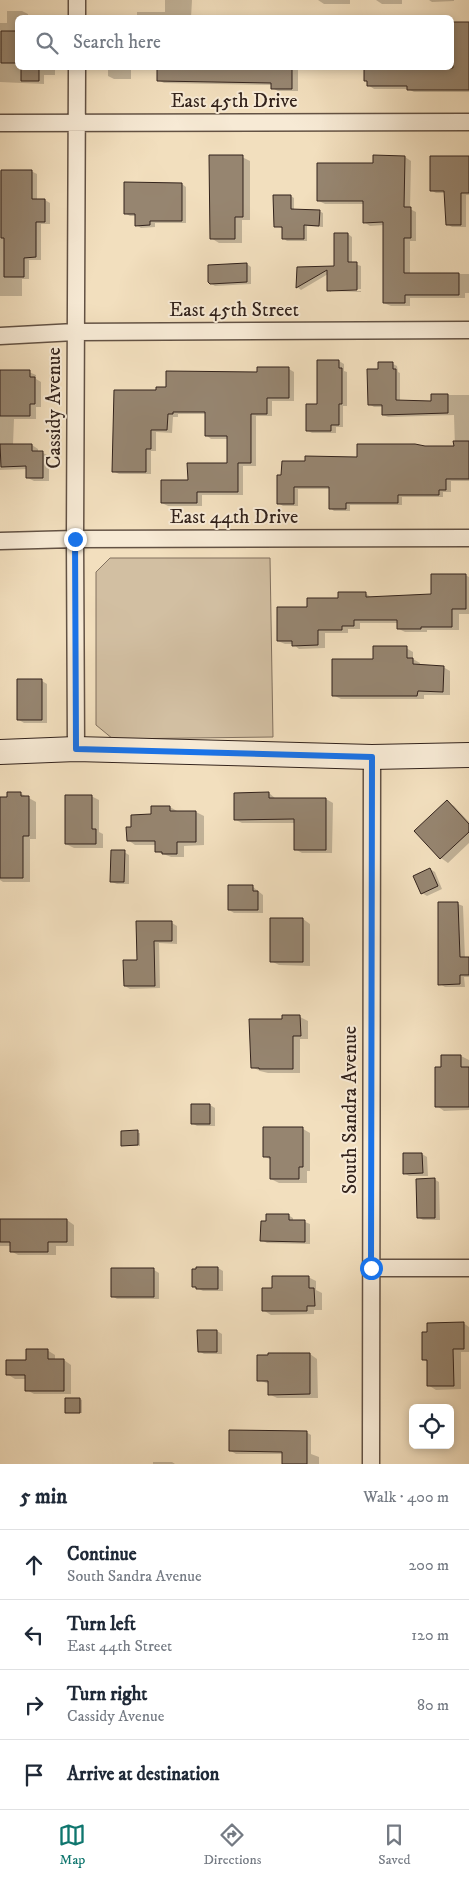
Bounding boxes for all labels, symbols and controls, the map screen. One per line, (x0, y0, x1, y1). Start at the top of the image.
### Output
search box (15, 15, 454, 70)
icon: search (33, 29, 61, 57)
text: Search here (73, 31, 161, 54)
street label: East 45th Drive (170, 89, 298, 114)
street label: East 45th Street (169, 298, 299, 323)
street label: Cassidy Avenue (42, 347, 67, 469)
street label: East 44th Drive (170, 505, 298, 530)
route end (64, 528, 87, 551)
street label: South Sandra Avenue (338, 1026, 363, 1194)
route start (360, 1257, 383, 1280)
map controls (409, 1404, 454, 1449)
button: locate (409, 1404, 454, 1449)
text: 5 min (20, 1484, 67, 1510)
text: Walk · 400 m (363, 1487, 449, 1507)
text: Continue (67, 1543, 137, 1566)
icon: ahead (20, 1551, 48, 1579)
text: 200 m (408, 1555, 449, 1575)
text: South Sandra Avenue (67, 1566, 202, 1586)
text: Turn left (67, 1613, 136, 1636)
icon: left (20, 1621, 48, 1649)
text: 120 m (411, 1625, 449, 1645)
text: East 44th Street (67, 1636, 172, 1656)
text: Turn right (67, 1683, 147, 1706)
icon: right (20, 1691, 48, 1719)
text: 80 m (417, 1695, 449, 1715)
text: Cassidy Avenue (67, 1706, 164, 1726)
icon: arrive (20, 1761, 48, 1789)
text: Arrive at destination (67, 1763, 219, 1786)
tab: Map (58, 1821, 86, 1869)
tab: Directions (203, 1821, 261, 1869)
tab: Saved (378, 1821, 411, 1869)

